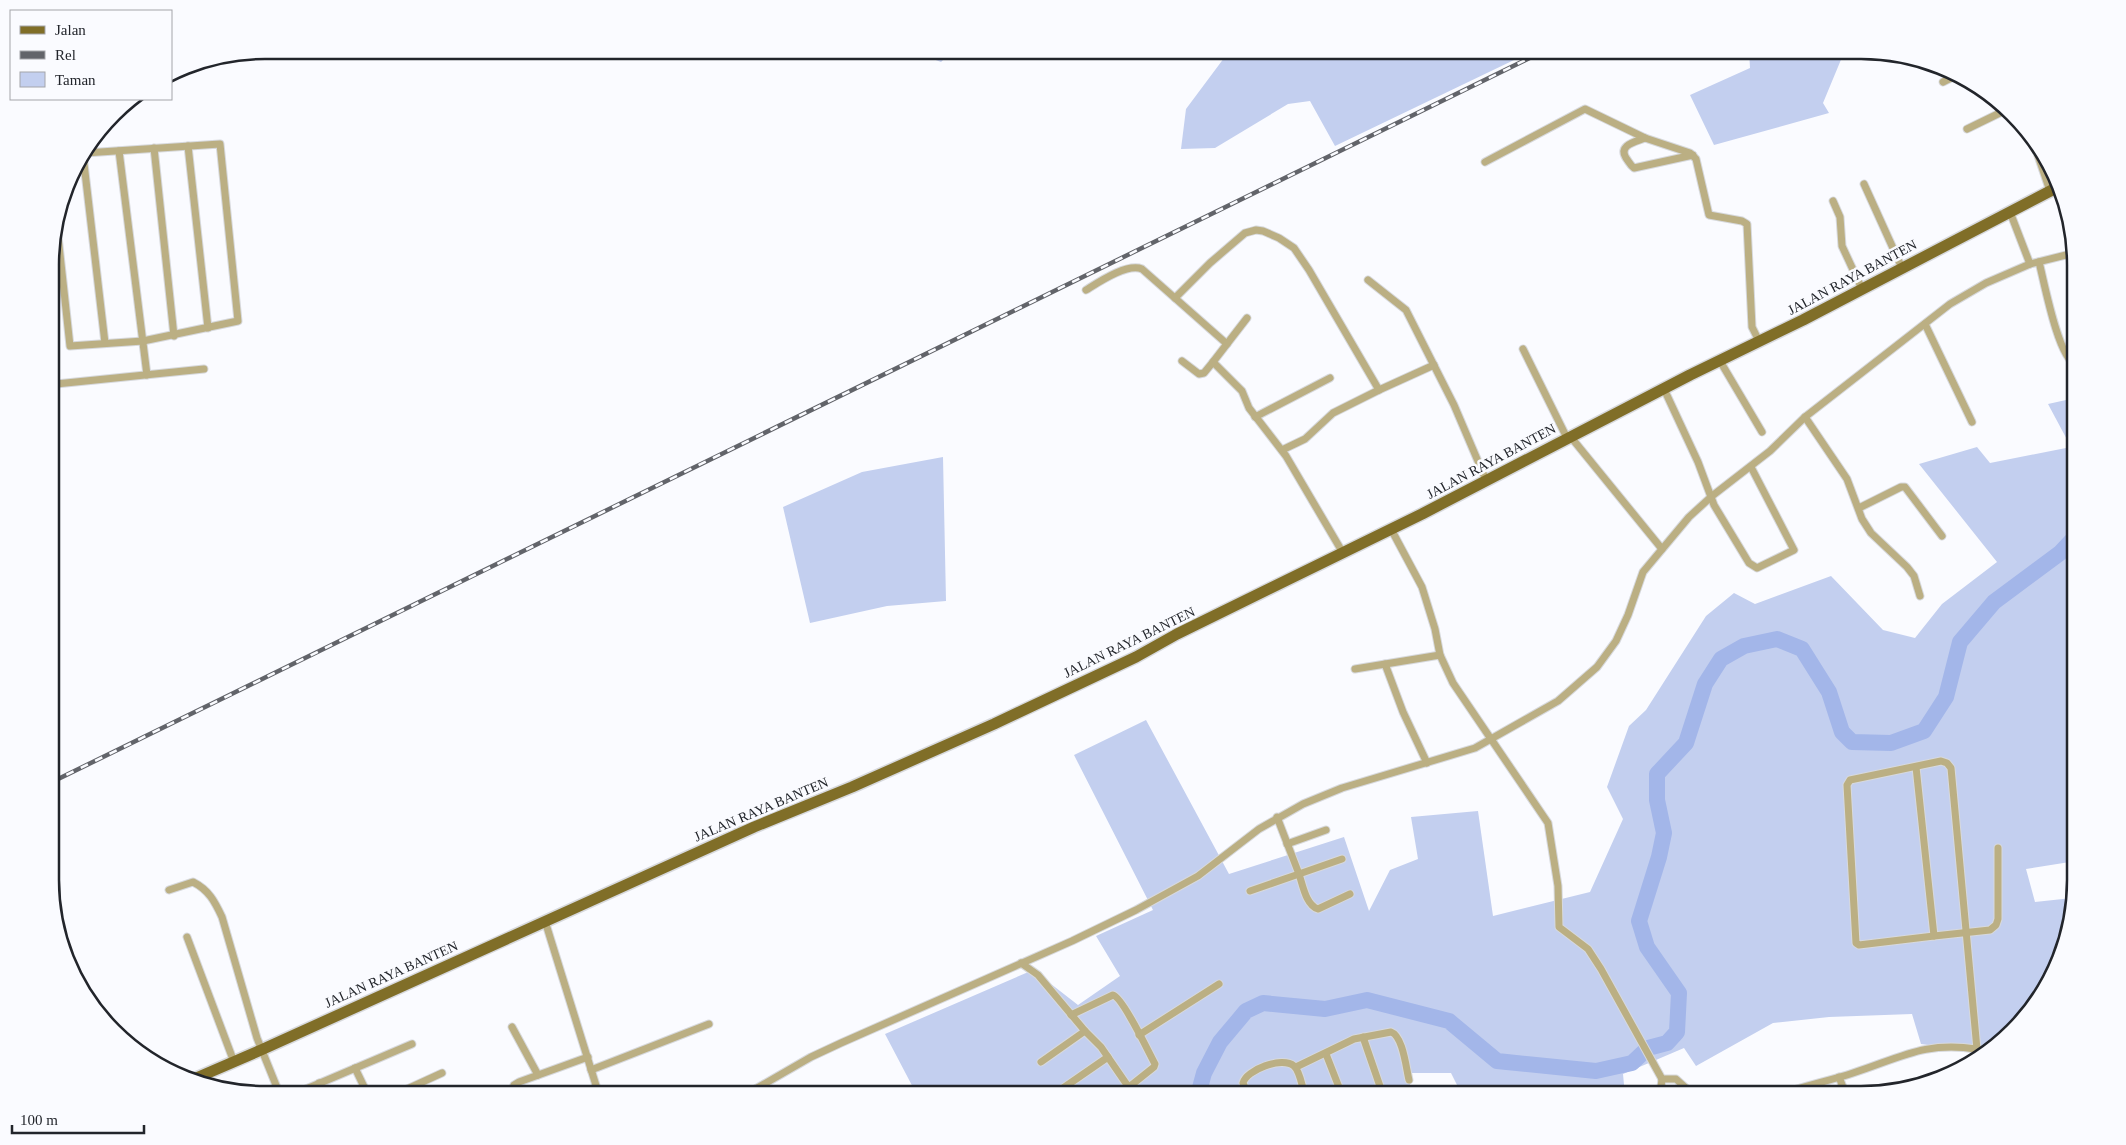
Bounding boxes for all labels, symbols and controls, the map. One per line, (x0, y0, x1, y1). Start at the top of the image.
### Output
legend (10, 10, 172, 100)
text: Jalan (55, 22, 86, 38)
text: Rel (55, 47, 76, 63)
text: Taman (55, 72, 96, 88)
street label: JALAN RAYA BANTEN (1785, 237, 1919, 318)
street label: JALAN RAYA BANTEN (1424, 421, 1558, 502)
street label: JALAN RAYA BANTEN (1061, 604, 1197, 681)
street label: JALAN RAYA BANTEN (692, 774, 830, 845)
street label: JALAN RAYA BANTEN (322, 938, 460, 1011)
scale bar (12, 1102, 145, 1134)
text: 100 m (20, 1112, 58, 1128)

